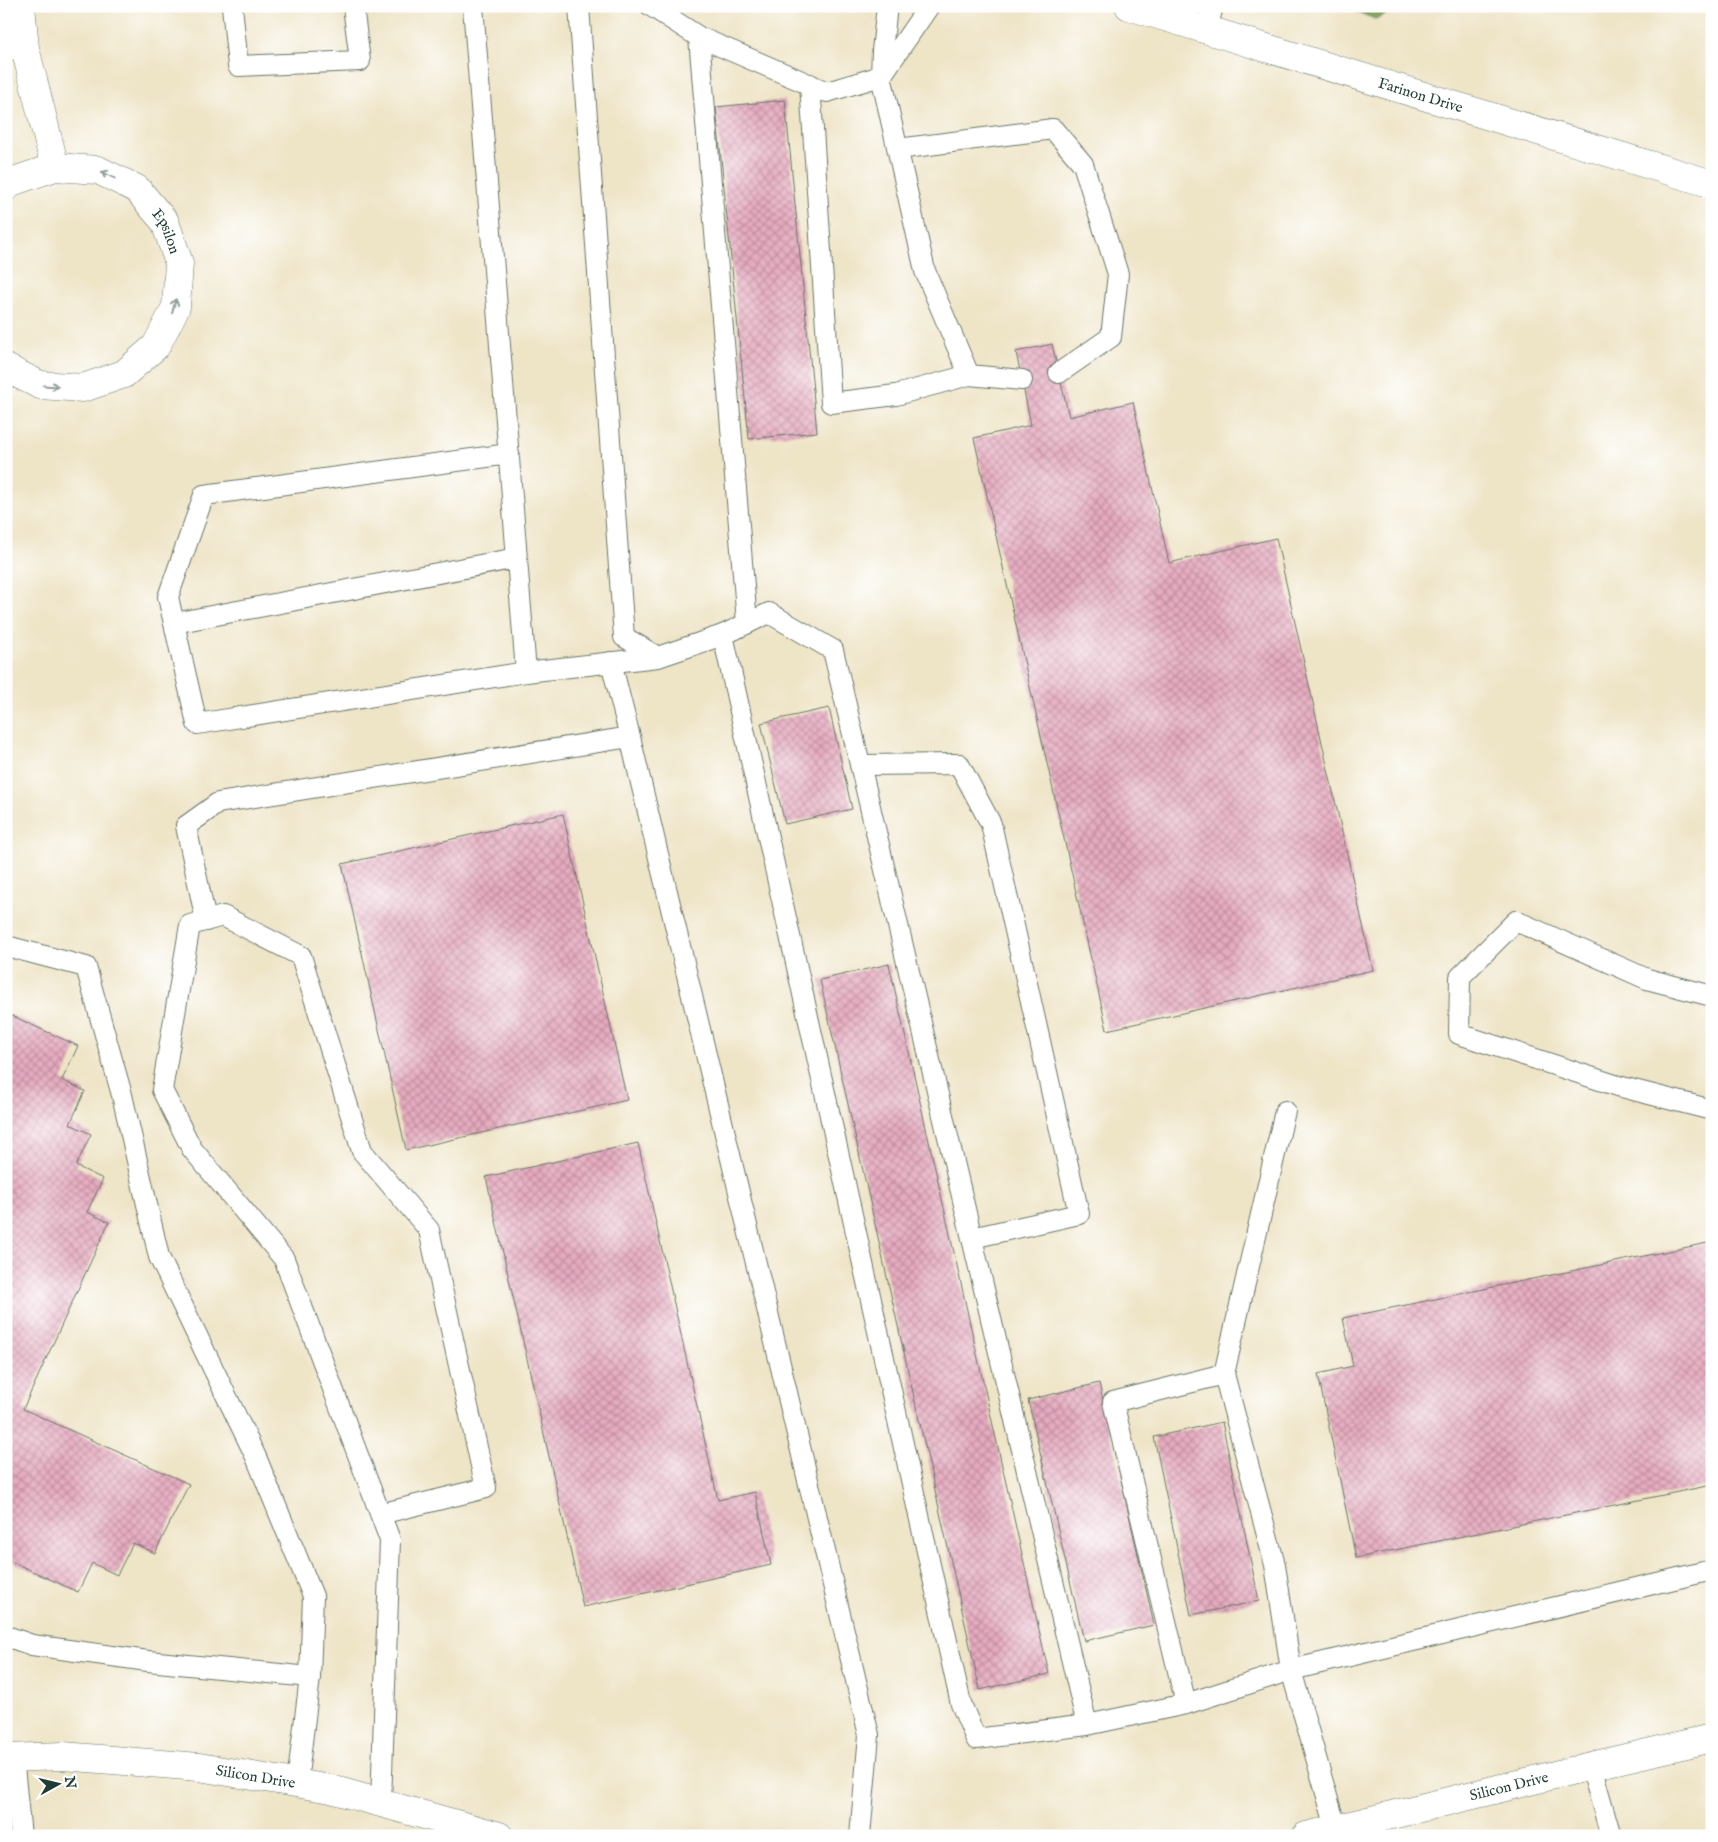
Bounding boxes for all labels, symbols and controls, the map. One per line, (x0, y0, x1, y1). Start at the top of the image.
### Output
street label: Farinon Drive (1376, 74, 1465, 117)
one-way arrow (101, 170, 116, 179)
street label: Epsilon (148, 205, 184, 256)
one-way arrow (170, 298, 180, 314)
one-way arrow (43, 381, 59, 390)
north arrow (32, 1760, 82, 1810)
street label: Silicon Drive (214, 1761, 297, 1793)
street label: Silicon Drive (1468, 1768, 1551, 1805)
text: N (60, 1774, 80, 1790)

